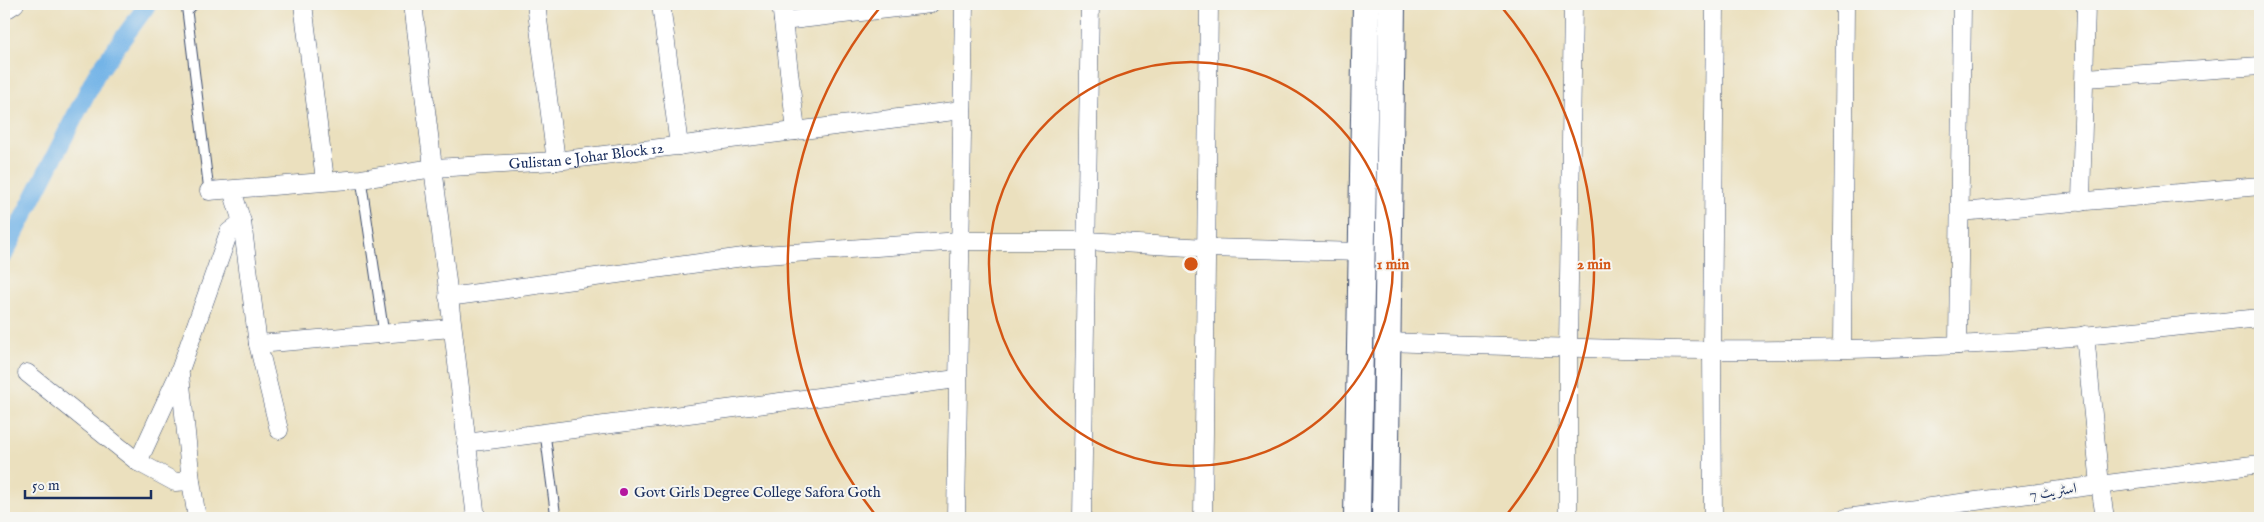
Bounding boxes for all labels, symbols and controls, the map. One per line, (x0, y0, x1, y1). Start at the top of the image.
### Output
street label: Gulistan e Johar Block 12 (508, 139, 665, 174)
centre of rings (1182, 255, 1200, 273)
text: 1 min (1377, 255, 1409, 274)
text: 2 min (1577, 255, 1611, 274)
scale bar (25, 467, 151, 499)
text: 50 m (32, 476, 60, 495)
street label: اسٹریٹ 7 (2028, 479, 2078, 504)
place label: Govt Girls Degree College Safora Goth (634, 483, 881, 502)
marker: Govt Girls Degree College Safora Goth (618, 486, 630, 498)

